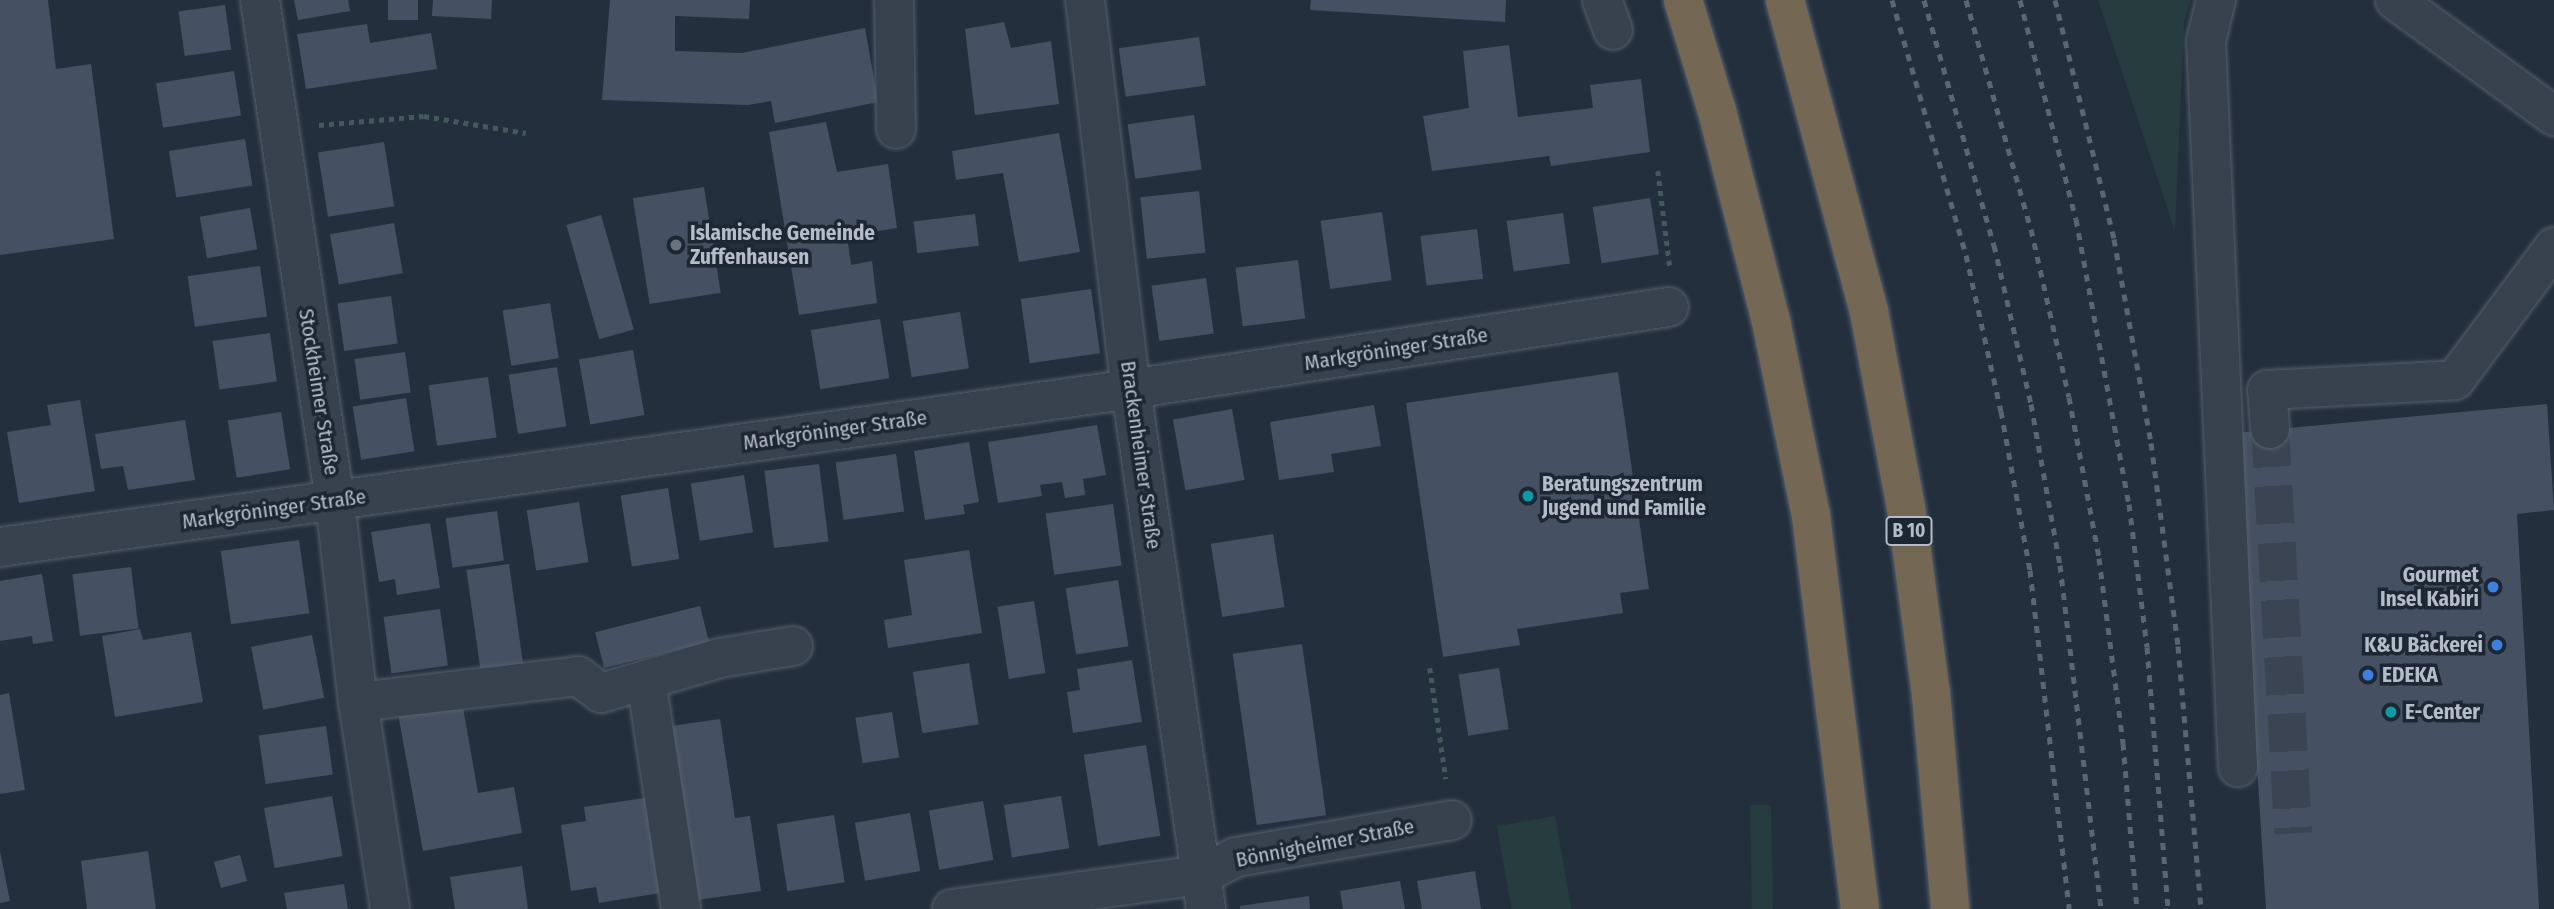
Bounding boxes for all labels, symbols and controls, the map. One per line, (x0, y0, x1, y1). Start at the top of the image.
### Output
place label: Islamische Gemeinde Zuffenhausen (690, 220, 875, 270)
marker: Islamische Gemeinde Zuffenhausen (668, 237, 684, 253)
street label: Stockheimer Straße (293, 307, 345, 477)
street label: Markgröninger Straße (1303, 322, 1489, 376)
street label: Brackenheimer Straße (1115, 359, 1167, 551)
street label: Markgröninger Straße (741, 405, 929, 455)
place label: Beratungszentrum Jugend und Familie (1542, 471, 1706, 521)
street label: Markgröninger Straße (180, 484, 368, 534)
marker: Beratungszentrum Jugend und Familie (1520, 488, 1536, 504)
road number: B 10 (1884, 516, 1934, 546)
place label: Gourmet Insel Kabiri (2380, 562, 2479, 612)
marker: Gourmet Insel Kabiri (2485, 579, 2501, 595)
place label: K&U Bäckerei (2364, 632, 2483, 658)
marker: K&U Bäckerei (2489, 637, 2505, 653)
place label: EDEKA (2382, 662, 2438, 688)
marker: EDEKA (2360, 667, 2376, 683)
place label: E-Center (2405, 699, 2480, 725)
marker: E-Center (2383, 704, 2399, 720)
street label: Bönnigheimer Straße (1234, 813, 1416, 873)

